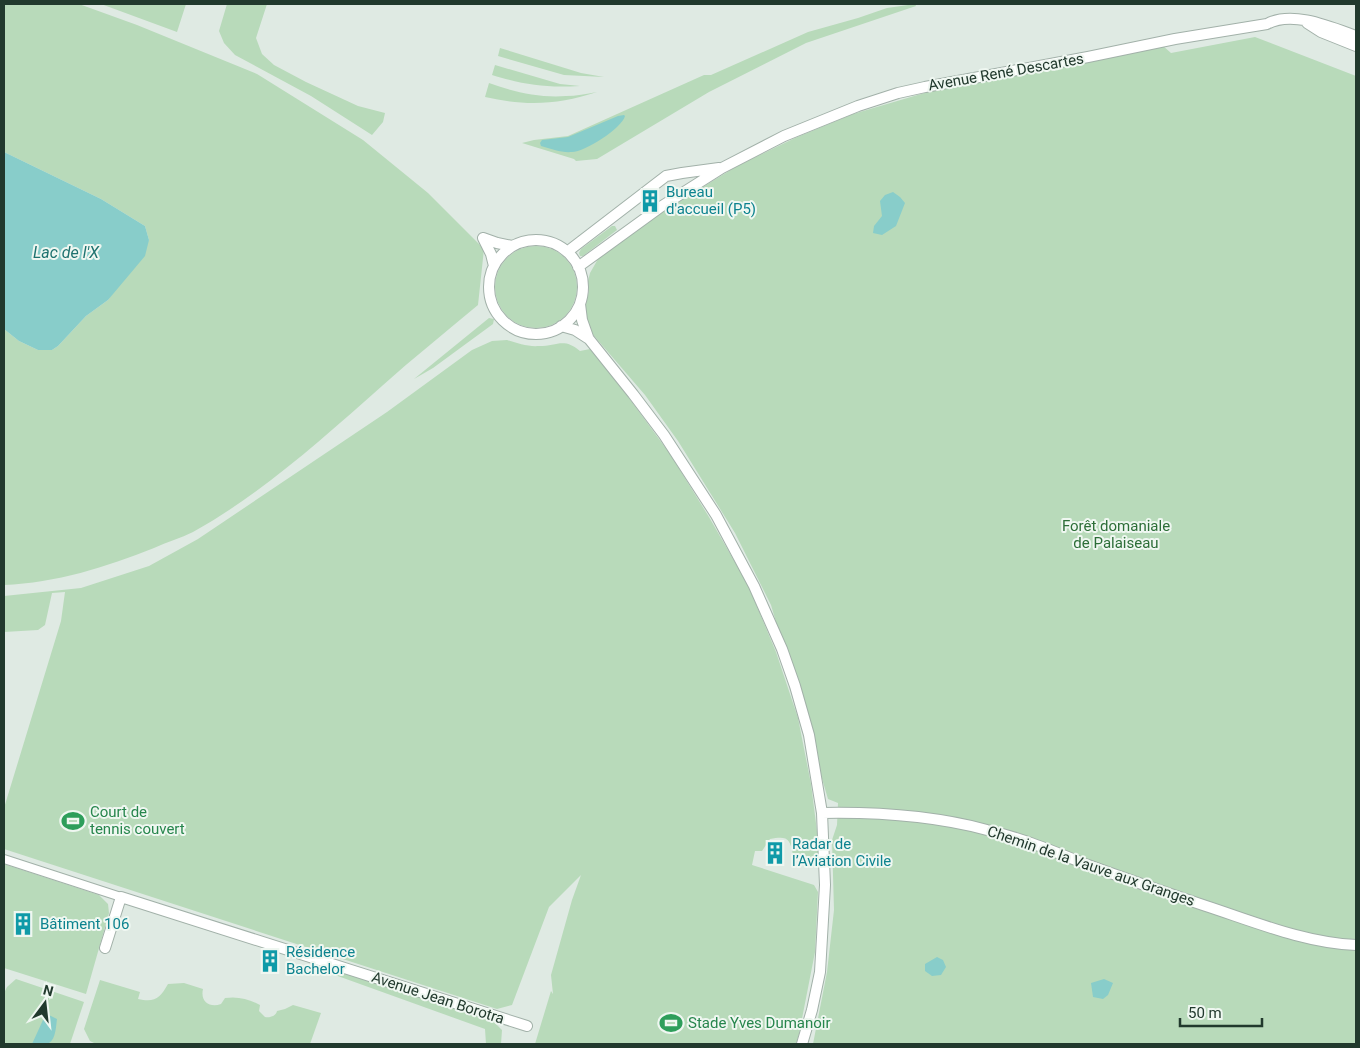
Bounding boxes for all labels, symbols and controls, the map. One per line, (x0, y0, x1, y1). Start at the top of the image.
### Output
street label: Avenue René Descartes (927, 49, 1085, 95)
place label: Bureau d'accueil (P5) (666, 183, 756, 218)
building icon: Bureau d'accueil (P5) (637, 188, 663, 214)
water label: Lac de l'X (33, 243, 100, 262)
park label: Forêt domaniale de Palaiseau (1062, 517, 1170, 552)
place label: Court de tennis couvert (90, 803, 185, 838)
sports icon: Court de tennis couvert (60, 808, 86, 834)
street label: Chemin de la Vauve aux Granges (985, 822, 1197, 910)
place label: Radar de l’Aviation Civile (792, 835, 891, 870)
building icon: Radar de l’Aviation Civile (762, 840, 788, 866)
building icon: Bâtiment 106 (10, 911, 36, 937)
place label: Bâtiment 106 (40, 915, 129, 933)
place label: Résidence Bachelor (286, 943, 355, 978)
building icon: Résidence Bachelor (257, 948, 283, 974)
street label: Avenue Jean Borotra (369, 968, 507, 1028)
north arrow (20, 978, 70, 1028)
text: N (42, 981, 55, 999)
scale bar (1180, 996, 1262, 1028)
text: 50 m (1188, 1004, 1222, 1022)
sports icon: Stade Yves Dumanoir (658, 1010, 684, 1036)
place label: Stade Yves Dumanoir (688, 1014, 831, 1032)

